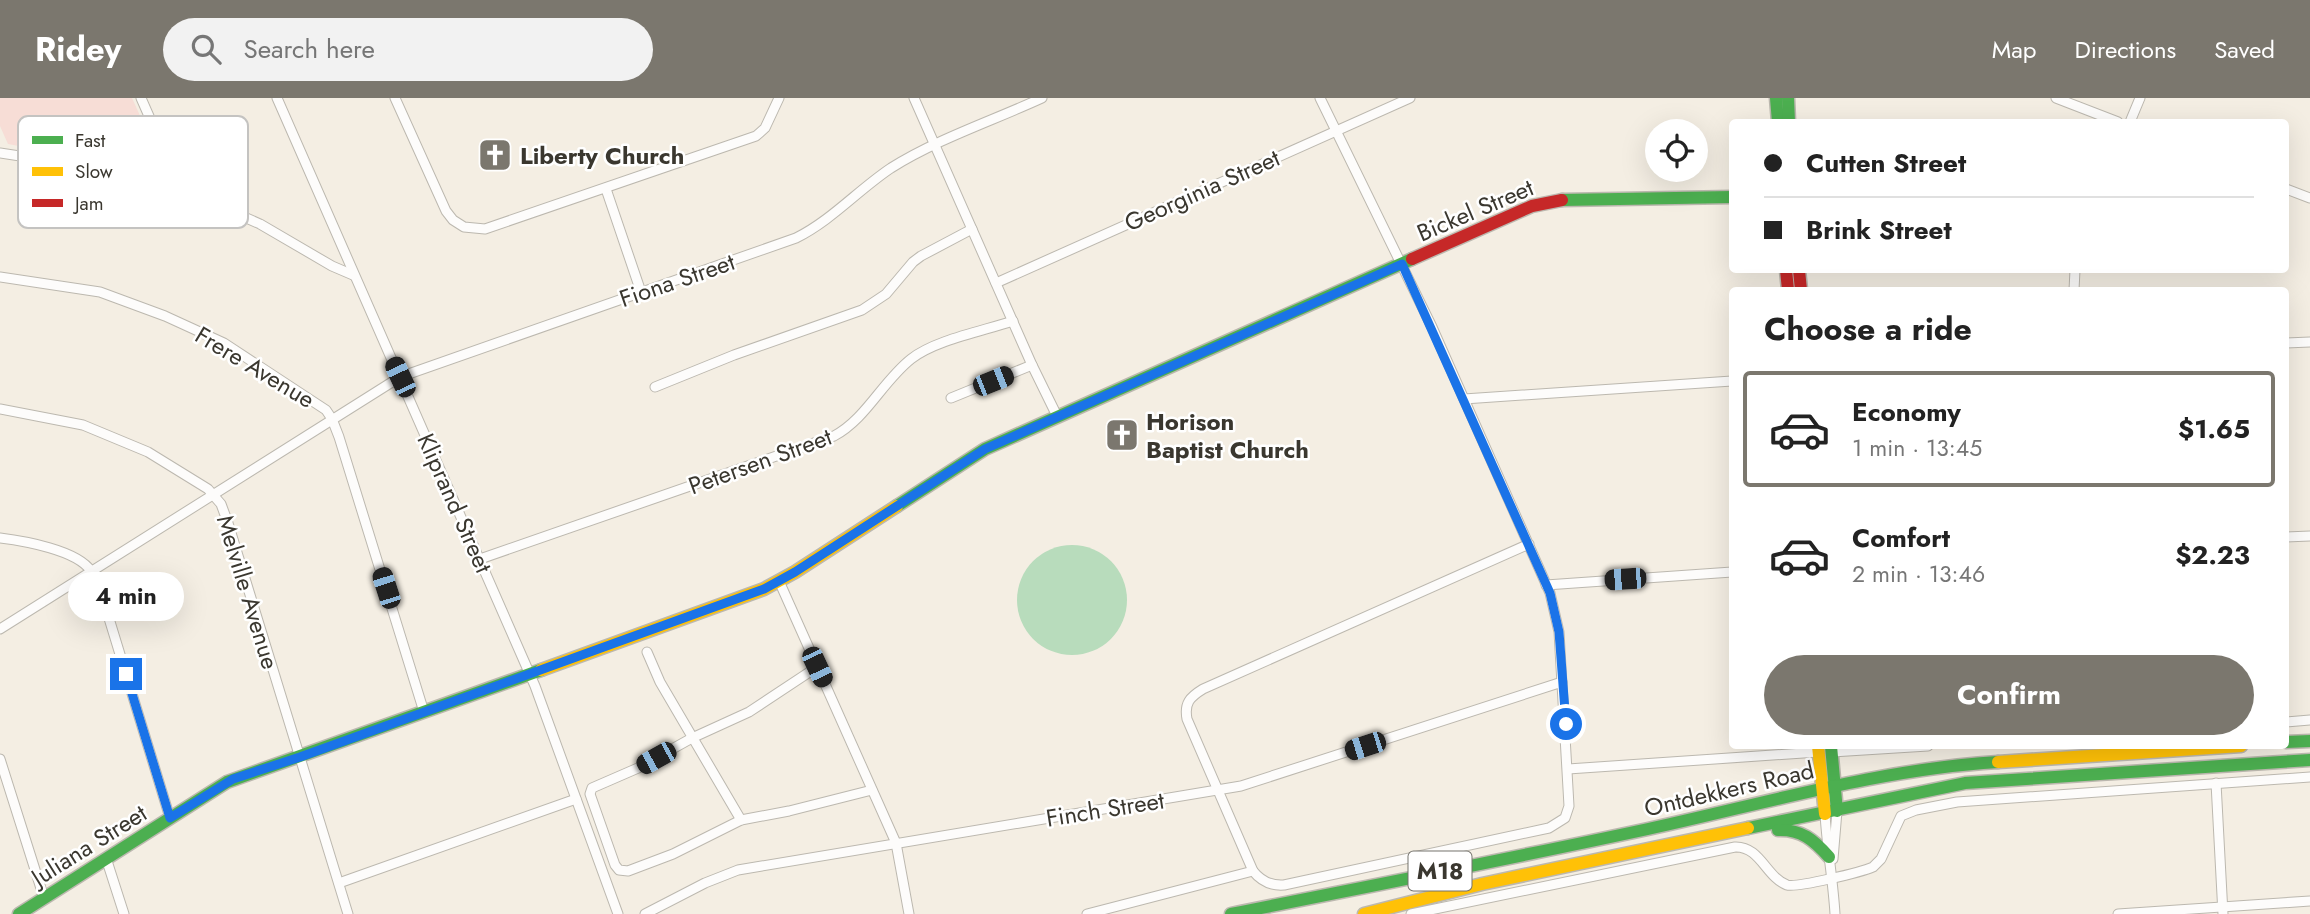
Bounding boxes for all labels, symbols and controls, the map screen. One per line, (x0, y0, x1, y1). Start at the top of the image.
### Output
search box (163, 18, 653, 81)
text: Ridey (35, 26, 121, 73)
icon: search (187, 30, 225, 68)
text: Search here (243, 30, 375, 68)
text: Map (1992, 32, 2037, 67)
text: Directions (2075, 32, 2176, 67)
text: Saved (2214, 32, 2275, 67)
legend (18, 116, 248, 228)
map controls (1645, 119, 1708, 182)
button: locate (1645, 119, 1708, 182)
text: Fast (75, 127, 106, 154)
church icon: Liberty Church (476, 136, 514, 174)
place label: Liberty Church (520, 138, 684, 173)
street label: Georginia Street (1119, 140, 1285, 240)
text: Cutten Street (1806, 144, 1966, 182)
text: Slow (75, 158, 113, 185)
street label: Bickel Street (1411, 170, 1539, 250)
text: Jam (72, 190, 104, 217)
text: Brink Street (1806, 211, 1952, 249)
street label: Fiona Street (615, 244, 740, 316)
text: Choose a ride (1764, 306, 1972, 352)
street label: Frere Avenue (189, 318, 321, 416)
car (382, 354, 419, 400)
car (970, 363, 1017, 399)
text: Economy (1852, 393, 1961, 431)
icon: car (1768, 398, 1831, 461)
place label: Horison Baptist Church (1146, 404, 1309, 467)
text: $1.65 (2178, 410, 2250, 448)
church icon: Horison Baptist Church (1103, 416, 1141, 454)
street label: Petersen Street (683, 419, 837, 503)
street label: Kliprand Street (409, 428, 501, 579)
text: 1 min · 13:45 (1852, 431, 1982, 465)
street label: Melville Avenue (208, 511, 288, 673)
text: Comfort (1852, 519, 1950, 557)
icon: car (1768, 524, 1831, 587)
text: $2.23 (2175, 536, 2250, 574)
text: 2 min · 13:46 (1852, 557, 1985, 591)
car (370, 565, 403, 611)
car (1604, 567, 1647, 591)
callout: 4 min (68, 573, 184, 622)
text: 4 min (95, 579, 157, 613)
car (799, 644, 836, 690)
button: Confirm (1764, 655, 2254, 735)
route end (110, 658, 142, 690)
route start (1550, 708, 1582, 740)
car (1342, 730, 1389, 762)
car (633, 739, 680, 777)
street label: Ontdekkers Road (1641, 752, 1817, 826)
street label: Finch Street (1043, 782, 1167, 836)
street label: Juliana Street (22, 796, 154, 896)
road number: M18 (1408, 852, 1472, 890)

